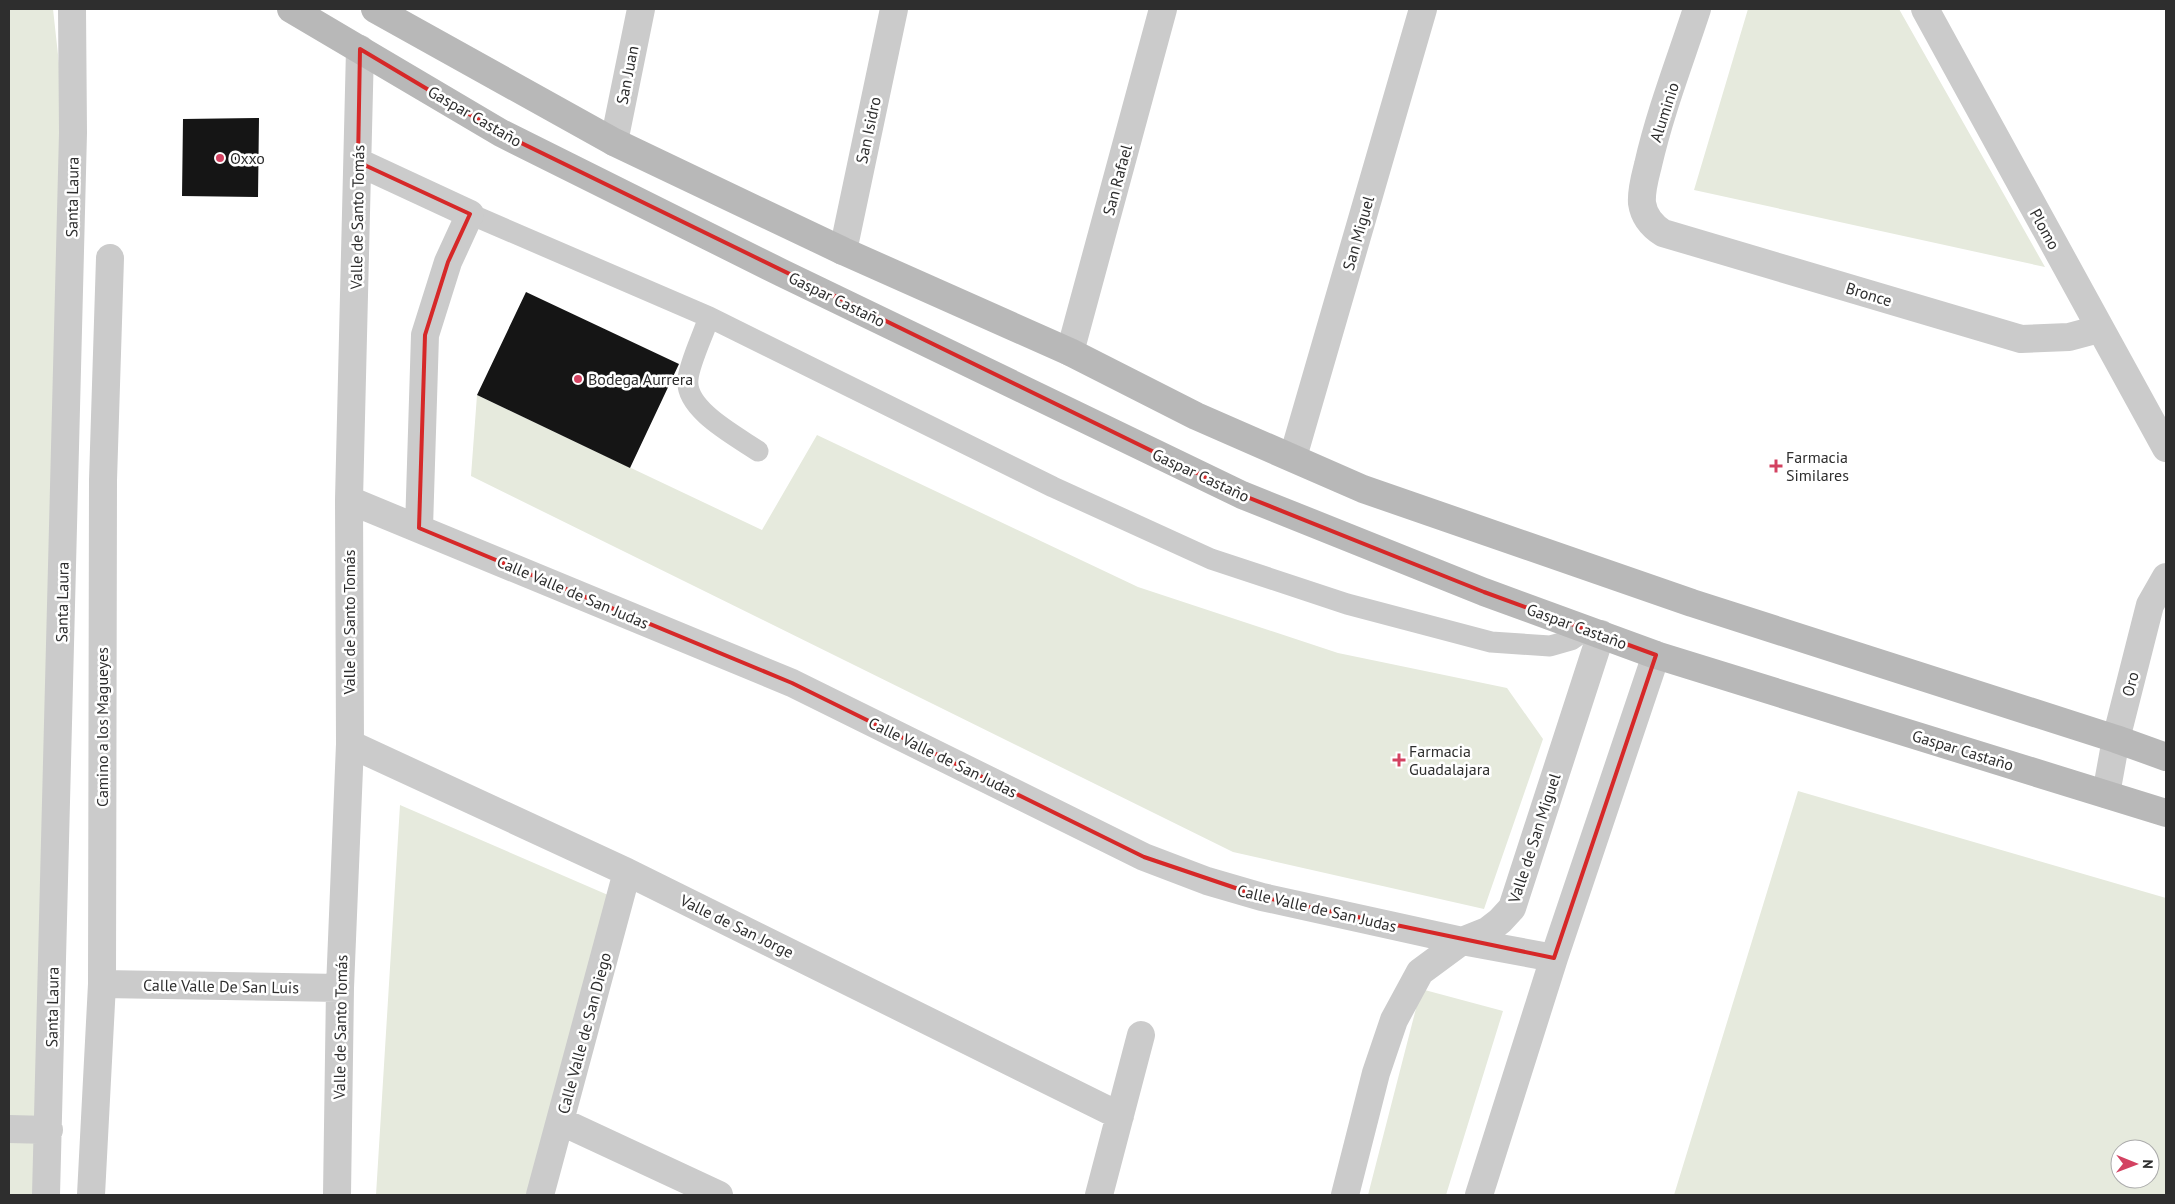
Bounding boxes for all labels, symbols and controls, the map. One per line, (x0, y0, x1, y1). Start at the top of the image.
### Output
street label: San Juan (612, 44, 642, 106)
street label: Aluminio (1645, 80, 1683, 144)
street label: Gaspar Castaño (425, 81, 525, 151)
street label: San Isidro (851, 95, 885, 165)
street label: San Rafael (1098, 142, 1136, 218)
street label: Valle de Santo Tomás (346, 144, 368, 291)
place label: Oxxo (230, 148, 265, 168)
marker: Oxxo (214, 152, 226, 164)
street label: Santa Laura (61, 156, 83, 238)
street label: San Miguel (1338, 193, 1378, 272)
street label: Plomo (2026, 205, 2064, 253)
street label: Gaspar Castaño (785, 267, 889, 331)
street label: Bronce (1844, 278, 1894, 310)
place label: Bodega Aurrera (588, 369, 693, 389)
marker: Bodega Aurrera (572, 373, 584, 385)
street label: Gaspar Castaño (1149, 444, 1253, 506)
place label: Farmacia Similares (1786, 447, 1849, 485)
marker: Farmacia Similares (1770, 460, 1782, 472)
street label: Valle de Santo Tomás (339, 549, 359, 695)
street label: Calle Valle de San Judas (494, 551, 652, 633)
street label: Santa Laura (51, 561, 73, 643)
street label: Gaspar Castaño (1524, 599, 1630, 653)
street label: Camino a los Magueyes (92, 647, 112, 807)
street label: Oro (2117, 669, 2143, 699)
street label: Calle Valle de San Judas (865, 712, 1021, 802)
street label: Gaspar Castaño (1910, 725, 2016, 775)
place label: Farmacia Guadalajara (1409, 741, 1490, 779)
marker: Farmacia Guadalajara (1393, 754, 1405, 766)
street label: Valle de San Miguel (1503, 770, 1565, 906)
street label: Calle Valle de San Judas (1235, 880, 1399, 936)
street label: Valle de San Jorge (676, 889, 797, 962)
street label: Calle Valle de San Diego (553, 950, 615, 1116)
street label: Valle de Santo Tomás (329, 954, 351, 1101)
street label: Santa Laura (41, 966, 63, 1048)
street label: Calle Valle De San Luis (143, 975, 299, 997)
north arrow (2110, 1139, 2160, 1189)
text: N (2139, 1159, 2157, 1169)

